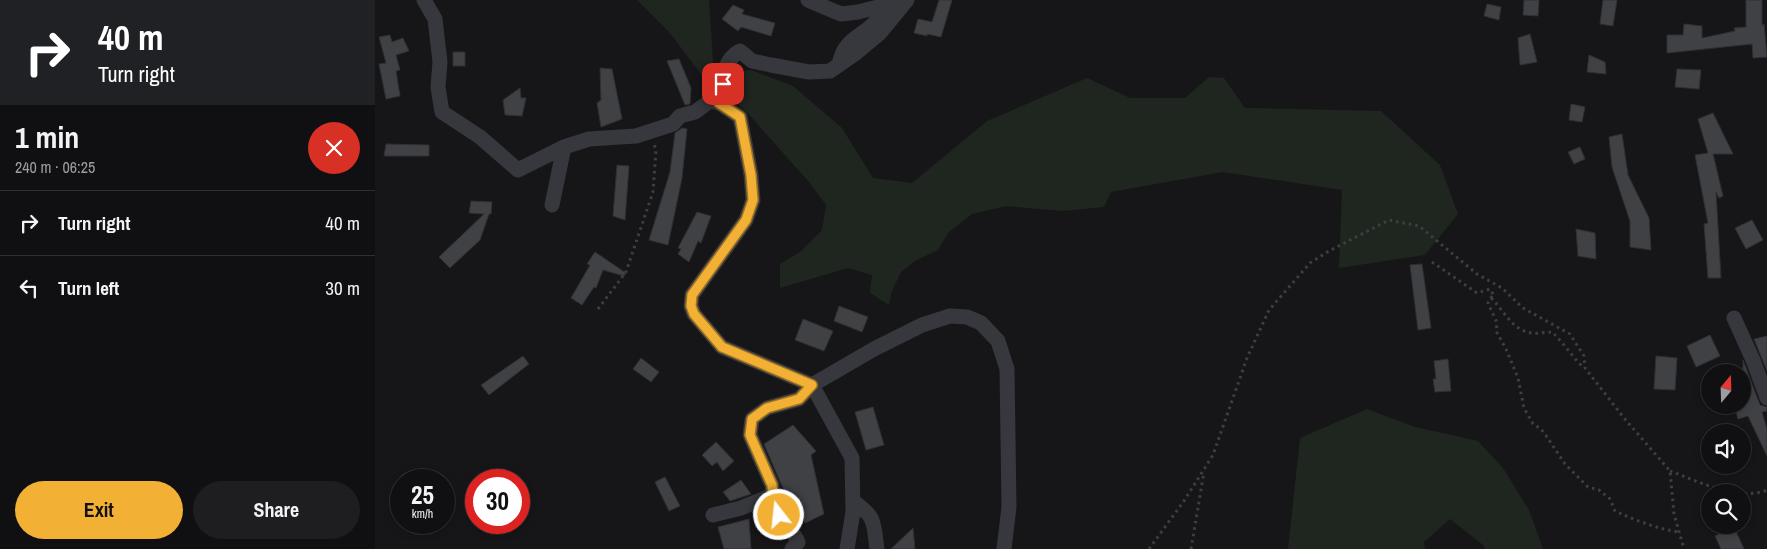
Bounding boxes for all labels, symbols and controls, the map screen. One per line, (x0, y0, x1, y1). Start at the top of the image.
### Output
text: 40 m (98, 14, 163, 61)
icon: right (15, 20, 80, 85)
text: Turn right (98, 59, 175, 89)
pin (702, 63, 744, 105)
icon: arrive (709, 70, 737, 98)
text: 1 min (15, 117, 79, 157)
button: close (308, 122, 360, 174)
text: 240 m · 06:25 (15, 156, 95, 178)
icon: right (15, 209, 43, 237)
text: Turn right (58, 210, 130, 236)
text: 40 m (325, 210, 360, 236)
icon: left (15, 274, 43, 302)
text: Turn left (58, 275, 119, 301)
text: 30 m (325, 275, 360, 301)
north arrow (1701, 364, 1751, 414)
map controls (1701, 364, 1751, 534)
button: sound (1701, 424, 1751, 474)
speed limit sign: 30 (465, 469, 530, 534)
text: 25 (411, 478, 434, 512)
button: Exit (15, 481, 183, 539)
button: Share (193, 481, 360, 539)
button: search (1701, 484, 1751, 534)
position arrow (752, 488, 804, 540)
text: km/h (412, 506, 433, 522)

